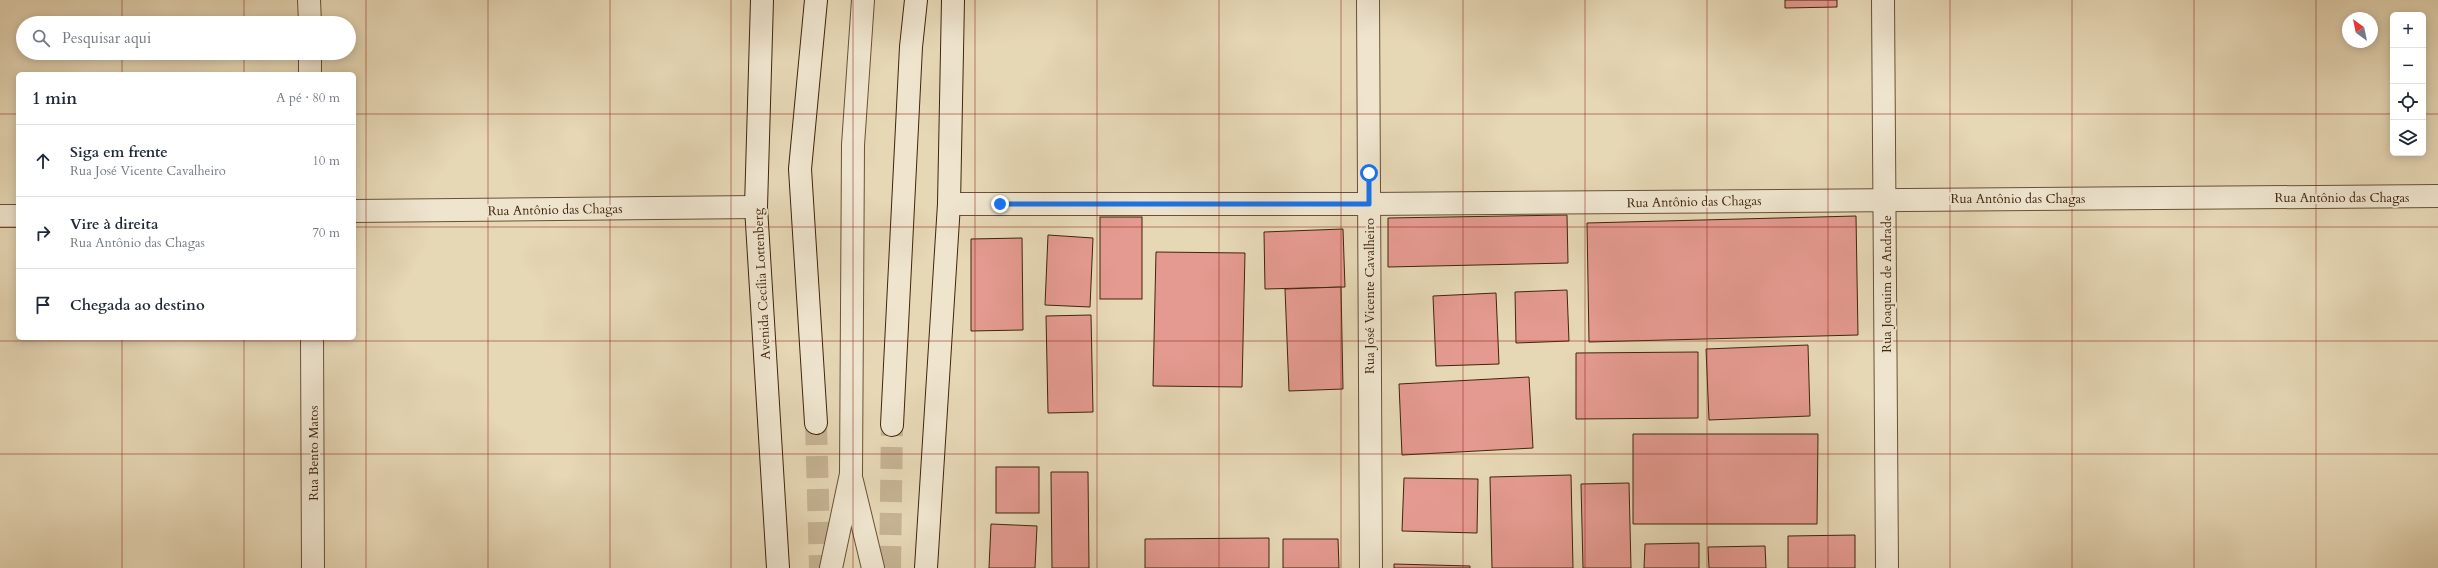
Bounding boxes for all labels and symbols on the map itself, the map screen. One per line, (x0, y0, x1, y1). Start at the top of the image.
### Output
north arrow (2342, 12, 2378, 48)
route start (1360, 164, 1378, 182)
street label: Rua Antônio das Chagas (2275, 189, 2409, 207)
street label: Rua Antônio das Chagas (1951, 190, 2085, 208)
street label: Rua Antônio das Chagas (1626, 192, 1762, 212)
route end (991, 195, 1009, 213)
street label: Rua Antônio das Chagas (487, 200, 623, 220)
street label: Avenida Cecília Lottenberg (749, 207, 775, 360)
street label: Rua Joaquim de Andrade (1878, 215, 1896, 353)
street label: Rua José Vicente Cavalheiro (1361, 218, 1379, 374)
street label: Rua Bento Matos (305, 405, 323, 501)

